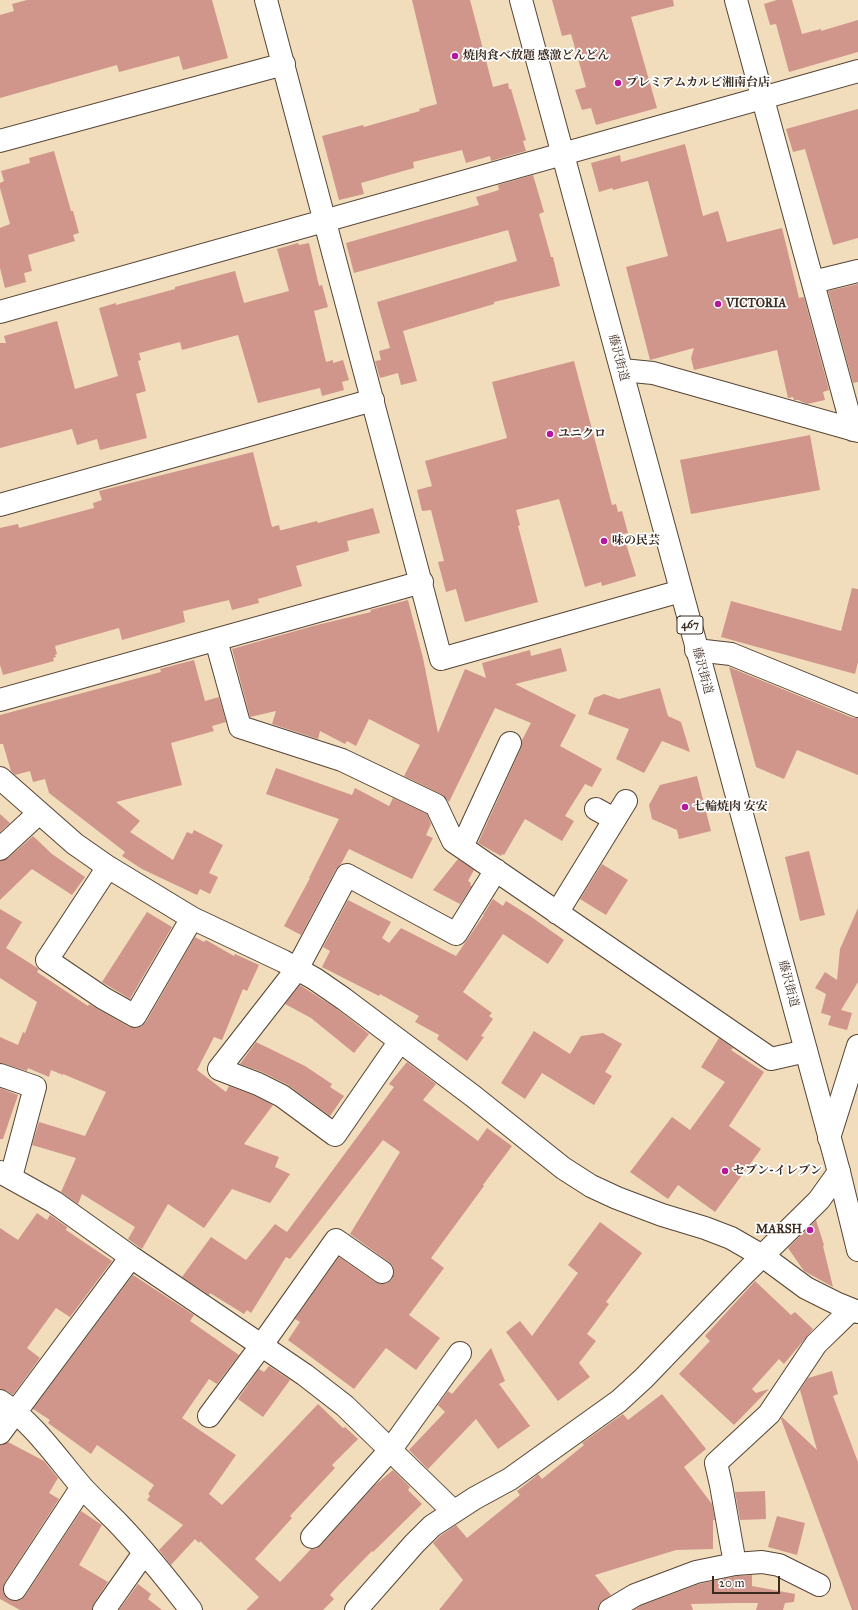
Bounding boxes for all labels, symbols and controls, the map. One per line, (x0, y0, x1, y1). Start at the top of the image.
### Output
place label: 焼肉食べ放題 感激どんどん (463, 49, 610, 63)
marker: 焼肉食べ放題 感激どんどん (450, 51, 460, 61)
place label: プレミアムカルビ湘南台店 (626, 76, 770, 90)
marker: プレミアムカルビ湘南台店 (613, 78, 623, 88)
place label: VICTORIA (726, 297, 786, 311)
marker: VICTORIA (713, 299, 723, 309)
street label: 藤沢街道 (605, 333, 631, 383)
place label: ユニクロ (558, 427, 606, 441)
marker: ユニクロ (545, 429, 555, 439)
place label: 味の民芸 (612, 534, 660, 548)
marker: 味の民芸 (599, 536, 609, 546)
road number: 467 (677, 616, 703, 634)
street label: 藤沢街道 (689, 646, 715, 696)
place label: 七輪焼肉 安安 (693, 800, 768, 814)
marker: 七輪焼肉 安安 (680, 802, 690, 812)
street label: 藤沢街道 (775, 959, 801, 1009)
place label: セブン-イレブン (733, 1164, 822, 1178)
marker: セブン-イレブン (720, 1166, 730, 1176)
place label: MARSH (756, 1223, 802, 1237)
marker: MARSH (805, 1225, 815, 1235)
scale bar (714, 1568, 782, 1594)
text: 20 m (719, 1576, 745, 1590)

